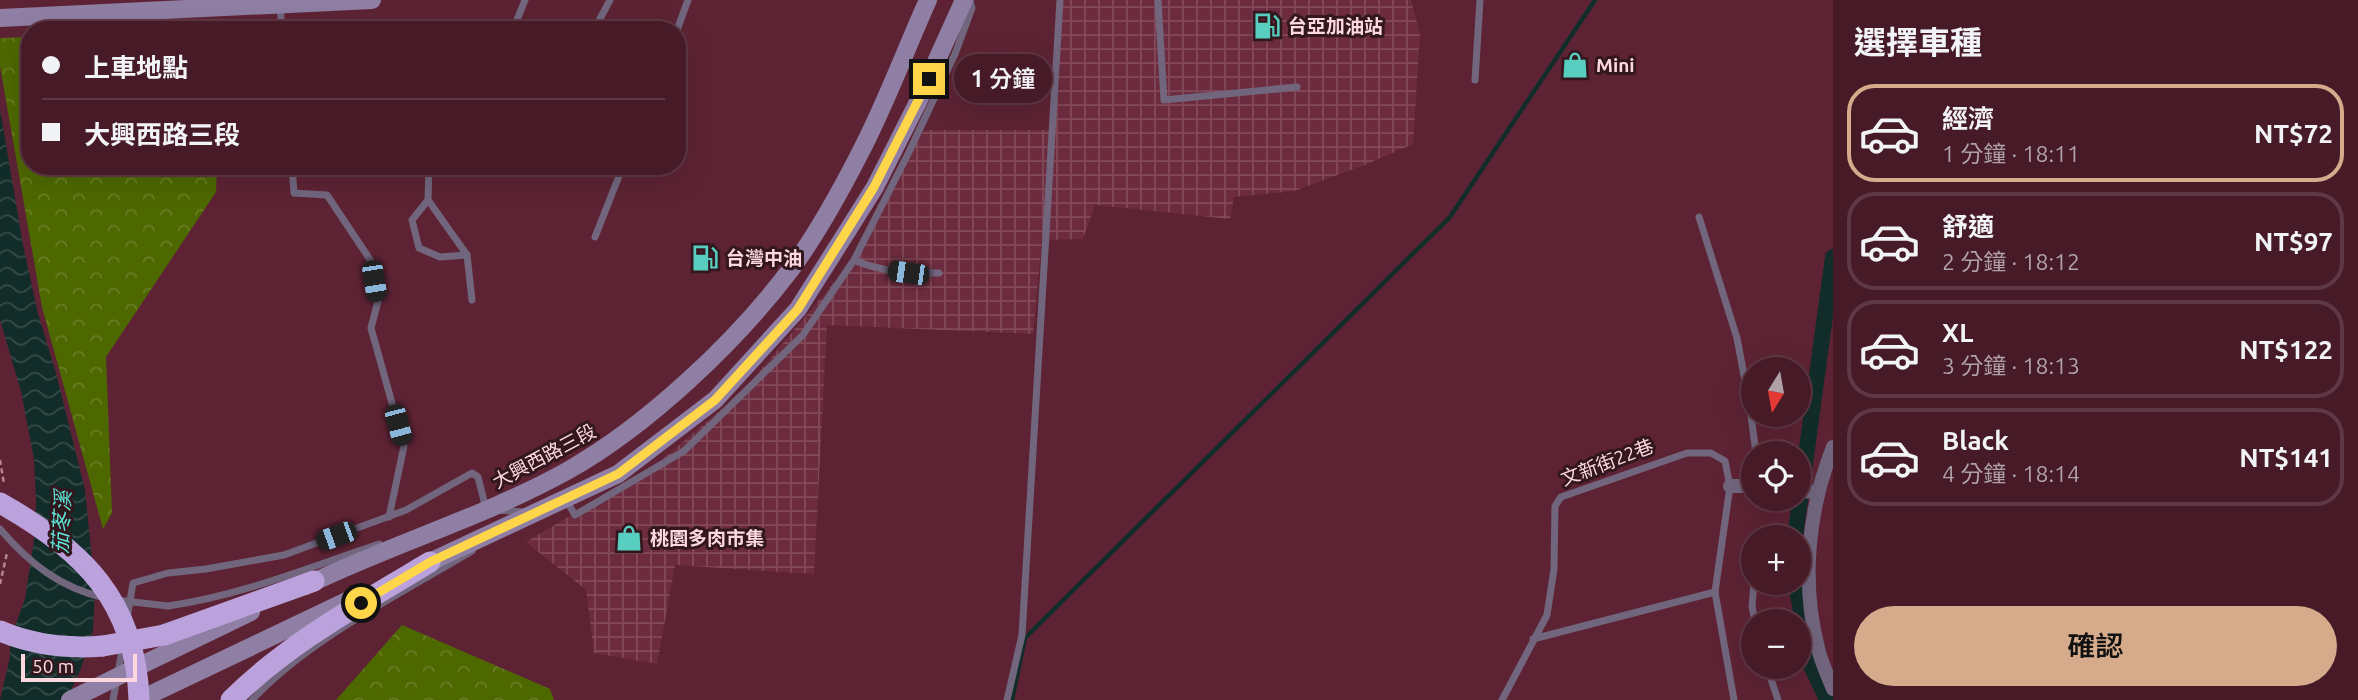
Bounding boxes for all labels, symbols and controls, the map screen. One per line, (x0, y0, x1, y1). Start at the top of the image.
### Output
fuel station icon: 台亞加油站 (1252, 11, 1282, 41)
place label: 台亞加油站 (1288, 15, 1383, 37)
text: 選擇車種 (1854, 24, 1982, 60)
shop icon: Mini (1560, 50, 1590, 80)
text: 上車地點 (84, 53, 188, 82)
place label: Mini (1596, 54, 1635, 76)
callout: 1 分鐘 (954, 55, 1052, 104)
route end (913, 63, 945, 95)
text: 1 分鐘 (971, 66, 1035, 91)
icon: car (1858, 102, 1921, 165)
text: 經濟 (1942, 104, 1994, 133)
text: NT$72 (2254, 119, 2333, 148)
text: 大興西路三段 (84, 120, 240, 149)
text: 1 分鐘 · 18:11 (1942, 141, 2080, 166)
icon: car (1858, 210, 1921, 273)
text: 舒適 (1942, 212, 1994, 241)
text: NT$97 (2254, 227, 2333, 256)
fuel station icon: 台灣中油 (690, 243, 720, 273)
place label: 台灣中油 (726, 247, 802, 269)
text: 2 分鐘 · 18:12 (1942, 249, 2080, 274)
car (361, 259, 388, 303)
car (886, 260, 931, 286)
icon: car (1858, 318, 1921, 381)
text: XL (1942, 318, 1973, 347)
text: NT$122 (2239, 335, 2333, 364)
text: 3 分鐘 · 18:13 (1942, 353, 2080, 378)
north arrow (1741, 357, 1811, 427)
map controls (1741, 357, 1811, 679)
car (383, 402, 414, 448)
street label: 大興西路三段 (489, 420, 599, 492)
icon: car (1858, 426, 1921, 489)
text: Black (1942, 426, 2009, 455)
street label: 文新街22巷 (1558, 434, 1656, 490)
button: locate (1741, 441, 1811, 511)
text: NT$141 (2239, 443, 2333, 472)
text: 4 分鐘 · 18:14 (1942, 461, 2080, 486)
water label: 茄苳溪 (47, 487, 75, 554)
car (313, 519, 360, 553)
shop icon: 桃園多肉市集 (614, 523, 644, 553)
button: + (1741, 525, 1811, 595)
place label: 桃園多肉市集 (650, 527, 764, 549)
route start (345, 587, 377, 619)
button: 確認 (1854, 606, 2337, 686)
button: − (1741, 609, 1811, 679)
scale bar (21, 651, 136, 683)
text: 50 m (32, 655, 74, 677)

